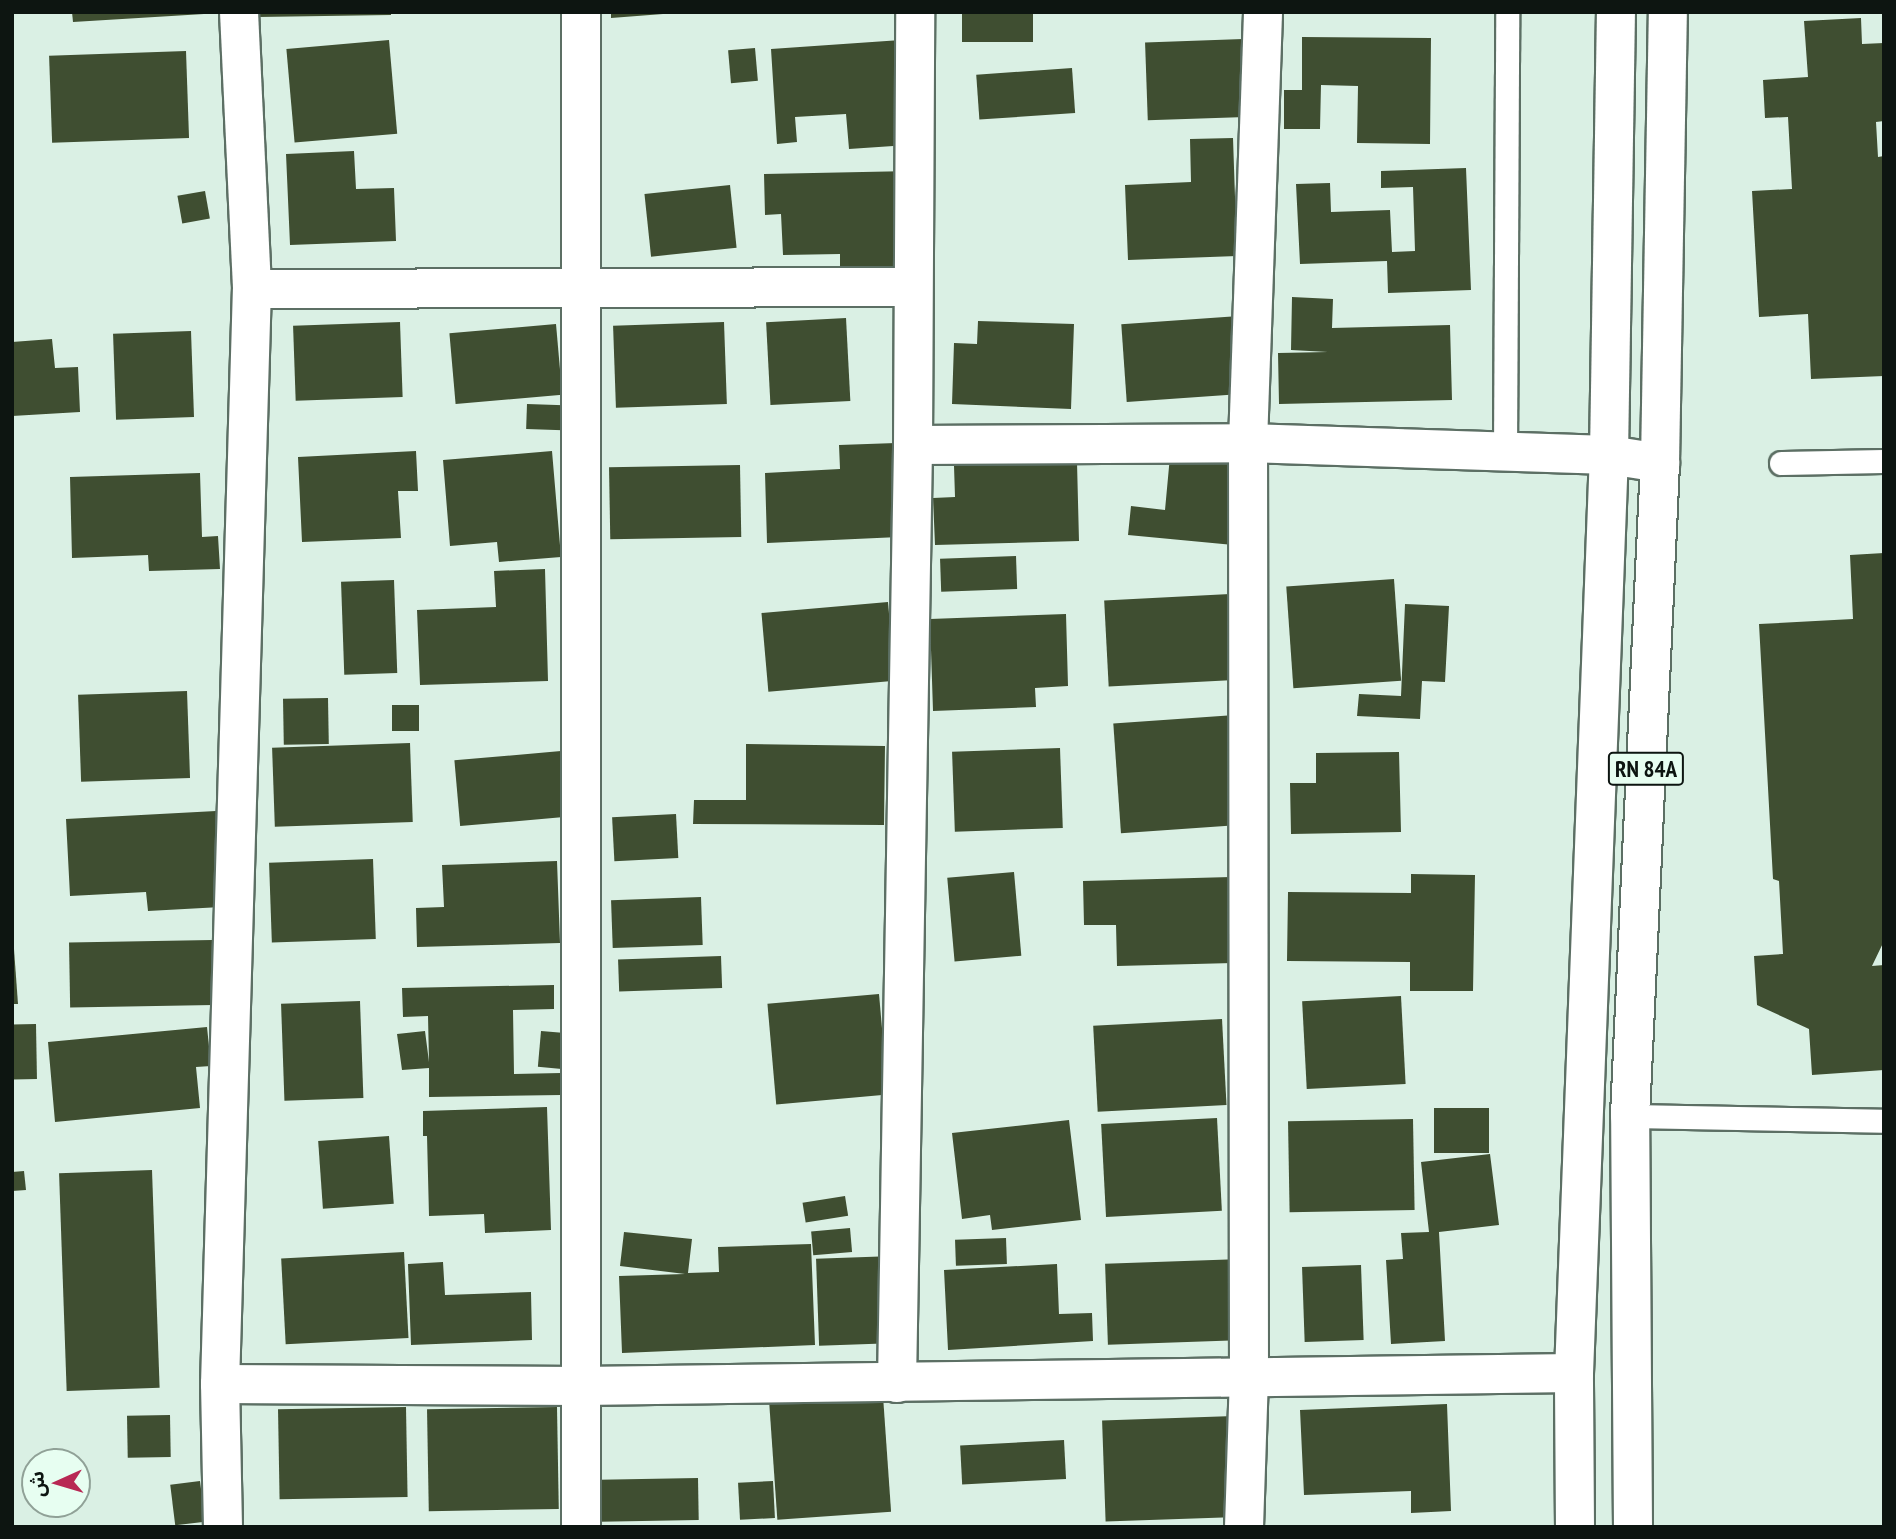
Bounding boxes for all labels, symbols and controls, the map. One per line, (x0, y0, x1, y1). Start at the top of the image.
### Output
road number: RN 84A (1608, 750, 1684, 789)
north arrow (21, 1448, 91, 1518)
text: ش (24, 1471, 50, 1498)

